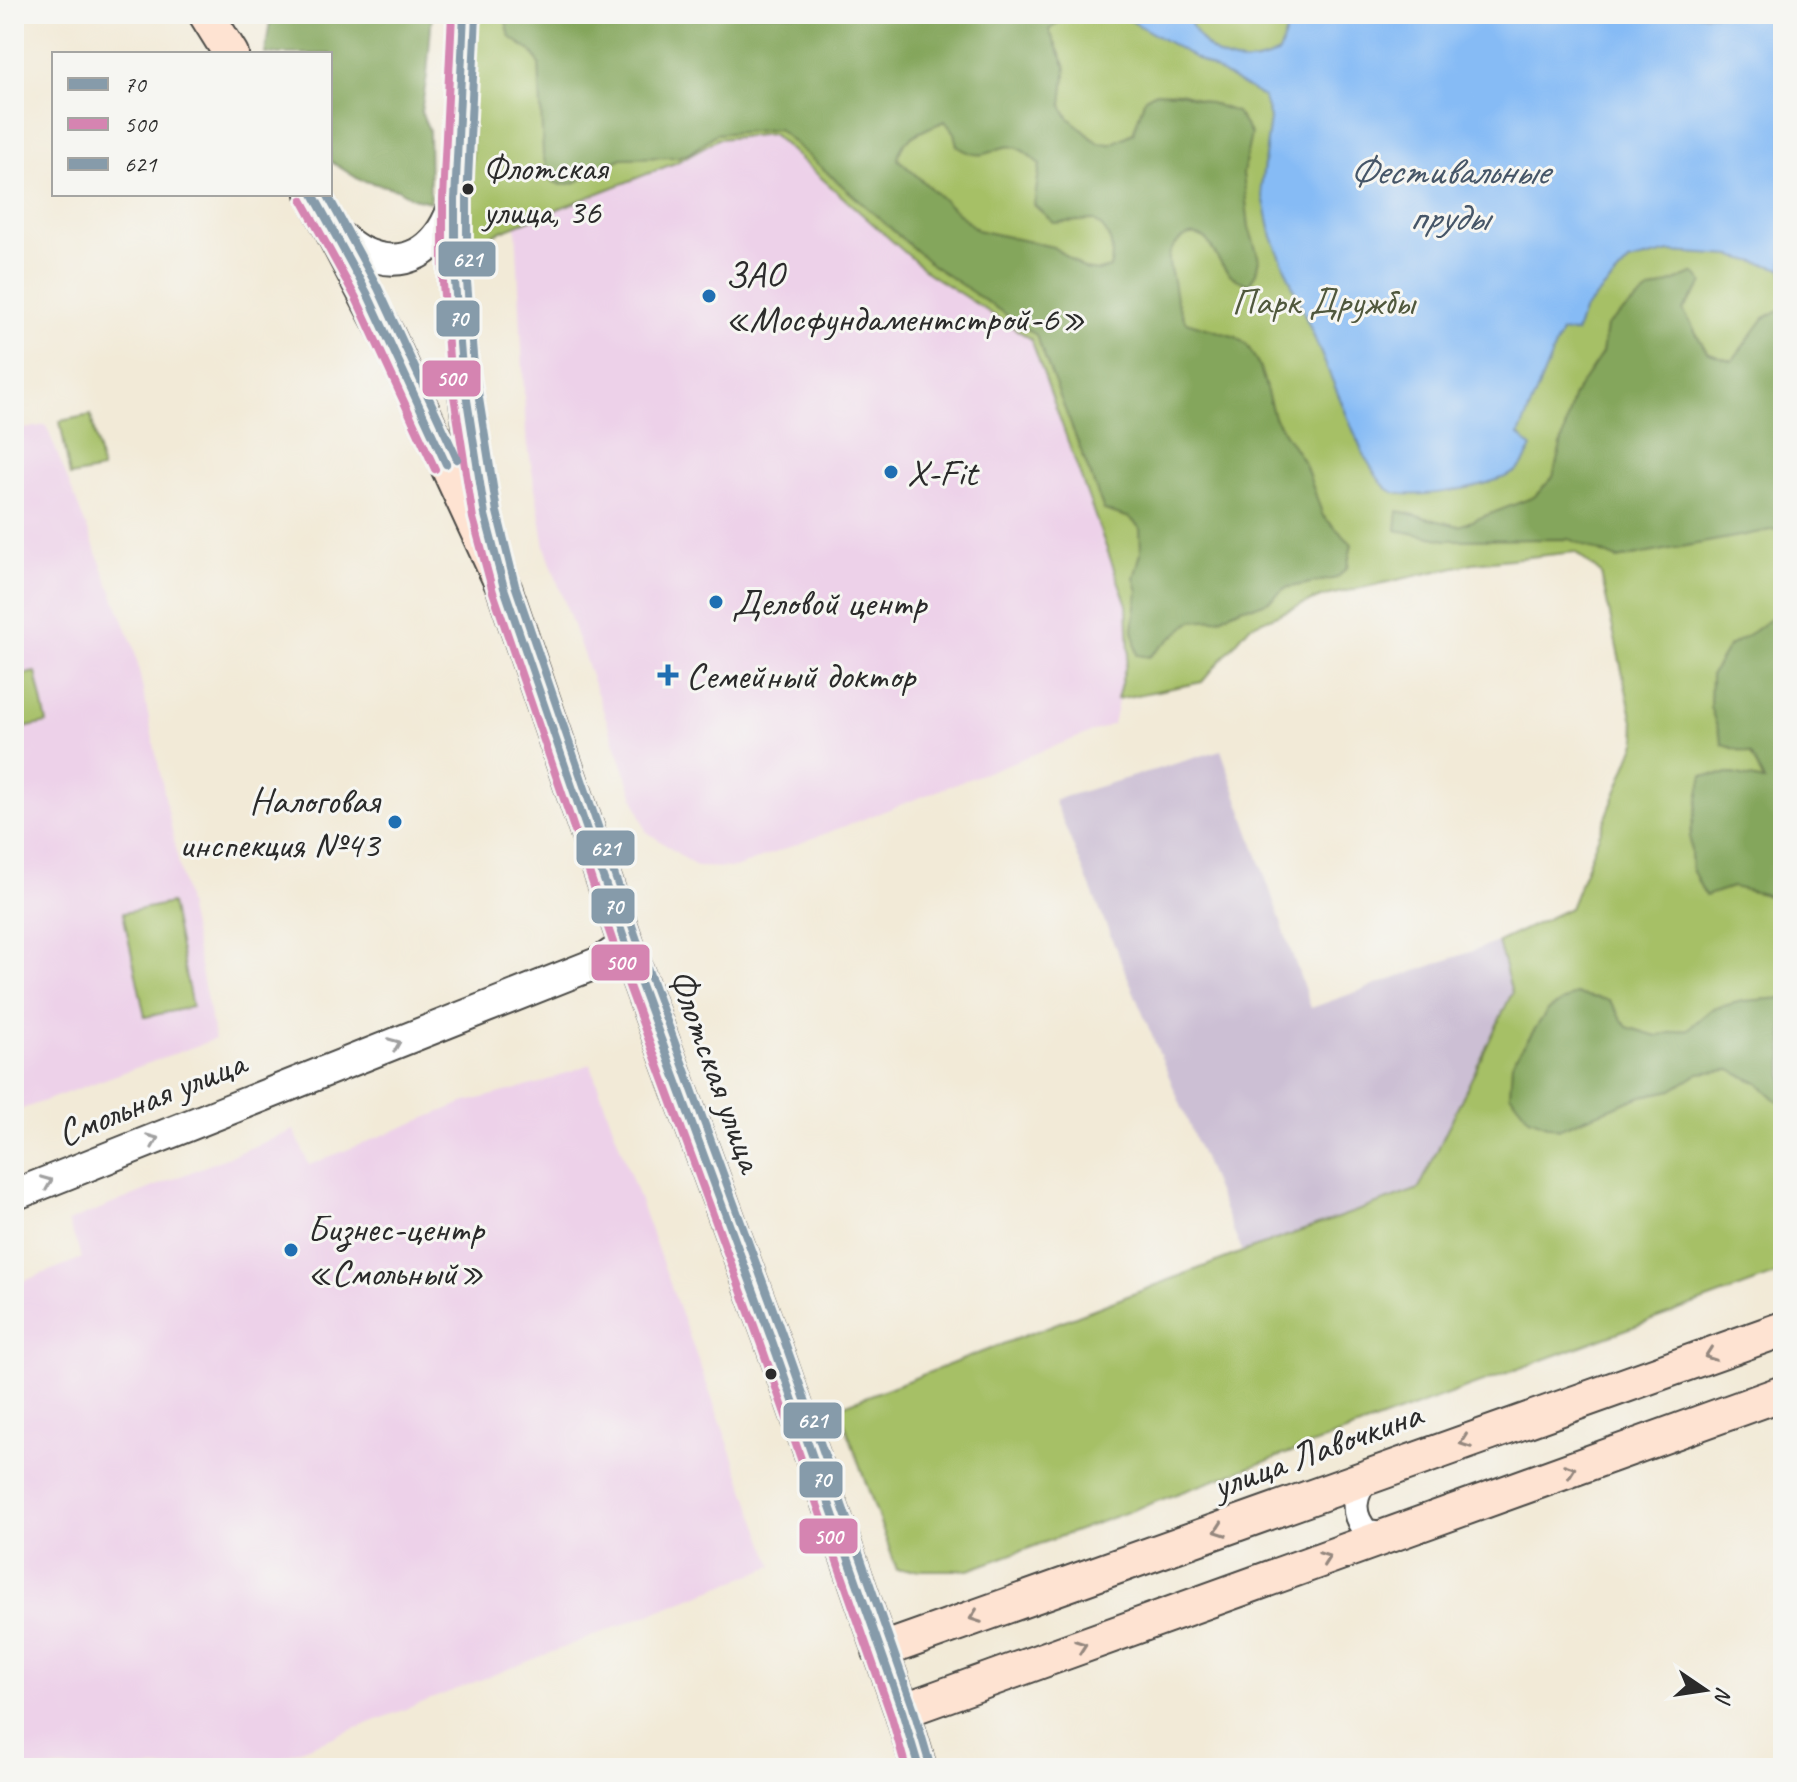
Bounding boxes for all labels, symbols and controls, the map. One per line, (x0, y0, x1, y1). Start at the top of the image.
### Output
legend (52, 52, 332, 196)
text: 70 (124, 69, 148, 99)
text: 500 (124, 109, 159, 139)
place label: Флотская улица, 36 (481, 145, 610, 235)
water label: Фестивальные пруды (1348, 146, 1554, 242)
text: 621 (124, 149, 158, 179)
marker: Флотская улица, 36 (460, 181, 476, 197)
line badge: 621 (437, 240, 497, 278)
text: 621 (452, 246, 484, 274)
place label: ЗАО «Мосфундаментстрой-6» (725, 251, 1085, 342)
park label: Парк Дружбы (1232, 278, 1417, 325)
marker: ЗАО «Мосфундаментстрой-6» (700, 287, 718, 305)
line badge: 70 (435, 299, 481, 338)
text: 70 (448, 305, 470, 333)
line badge: 500 (421, 359, 482, 398)
text: 500 (436, 365, 468, 393)
place label: X-Fit (907, 449, 980, 496)
marker: X-Fit (882, 463, 900, 481)
place label: Деловой центр (732, 579, 928, 626)
marker: Деловой центр (707, 593, 725, 611)
place label: Семейный доктор (686, 652, 917, 699)
marker: Семейный доктор (657, 664, 679, 686)
place label: Налоговая инспекция №43 (179, 777, 382, 868)
marker: Налоговая инспекция №43 (386, 813, 404, 831)
line badge: 621 (575, 829, 636, 867)
text: 621 (590, 835, 622, 863)
line badge: 70 (590, 887, 636, 925)
text: 70 (603, 893, 625, 921)
line badge: 500 (590, 943, 651, 982)
text: 500 (605, 949, 637, 977)
street label: Флотская улица (658, 962, 775, 1181)
one-way arrow (387, 1037, 401, 1054)
street label: Смольная улица (50, 1038, 255, 1157)
one-way arrow (145, 1133, 159, 1150)
one-way arrow (39, 1175, 53, 1192)
place label: Бизнес-центр «Смольный» (307, 1205, 486, 1296)
marker: Бизнес-центр «Смольный» (282, 1241, 300, 1259)
one-way arrow (1703, 1345, 1717, 1362)
unlabelled marker (763, 1366, 779, 1382)
street label: улица Лавочкина (1204, 1390, 1430, 1510)
line badge: 621 (782, 1401, 843, 1440)
text: 621 (797, 1407, 829, 1435)
one-way arrow (1459, 1433, 1473, 1449)
line badge: 70 (798, 1460, 844, 1499)
one-way arrow (1562, 1463, 1576, 1480)
text: 70 (811, 1466, 833, 1494)
line badge: 500 (798, 1517, 859, 1555)
one-way arrow (1214, 1520, 1228, 1536)
text: 500 (813, 1523, 845, 1551)
one-way arrow (1317, 1551, 1331, 1568)
one-way arrow (969, 1607, 983, 1624)
one-way arrow (1073, 1640, 1087, 1656)
north arrow (1665, 1650, 1745, 1730)
text: N (1708, 1684, 1739, 1707)

